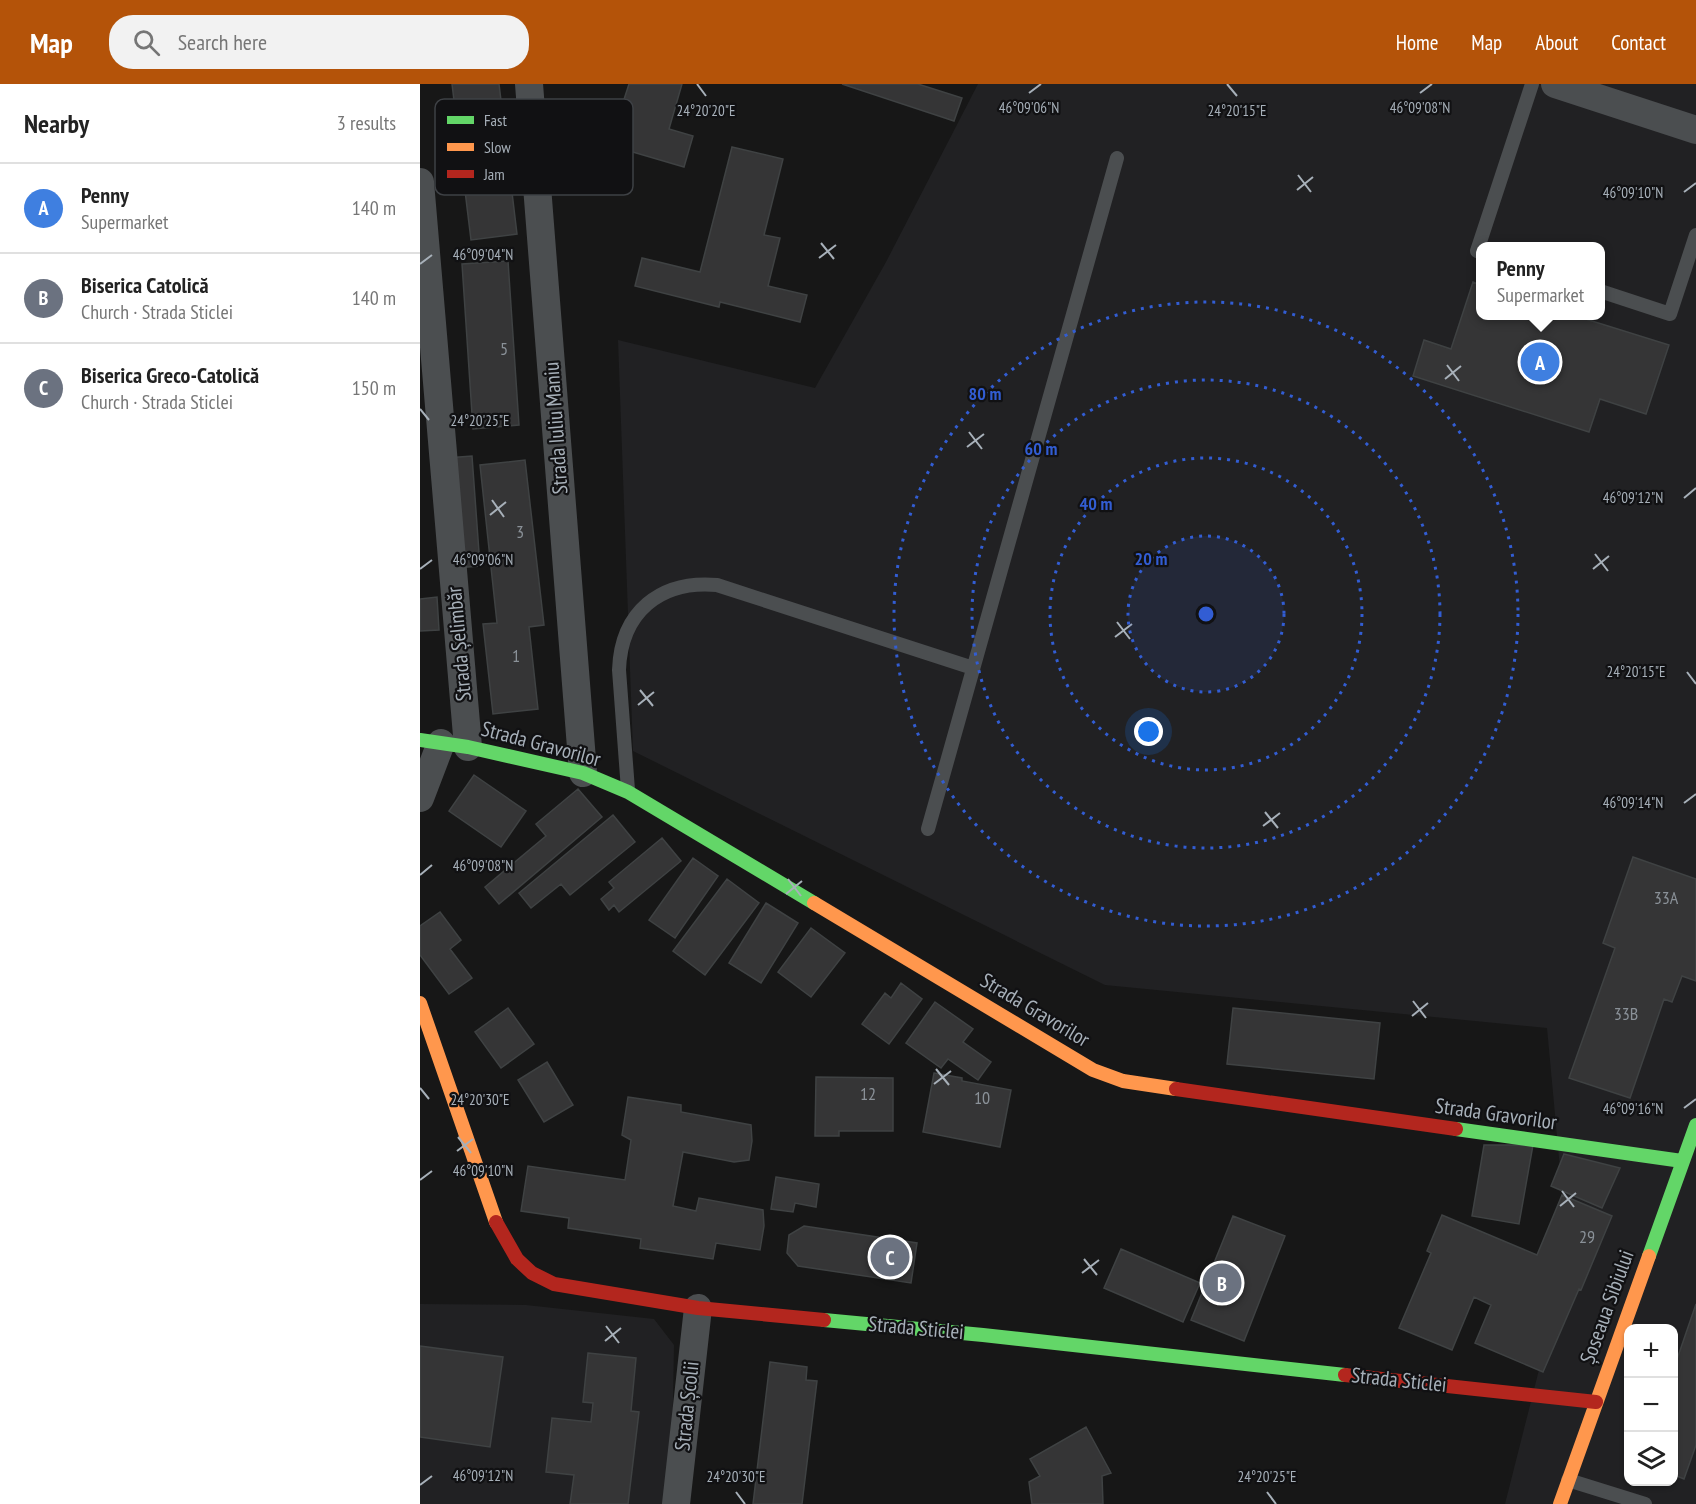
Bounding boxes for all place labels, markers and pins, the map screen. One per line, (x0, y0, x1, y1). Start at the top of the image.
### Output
pin: A (1520, 340, 1560, 384)
centre of rings (1196, 604, 1216, 624)
pin: C (870, 1234, 910, 1280)
pin: B (1202, 1260, 1242, 1306)

